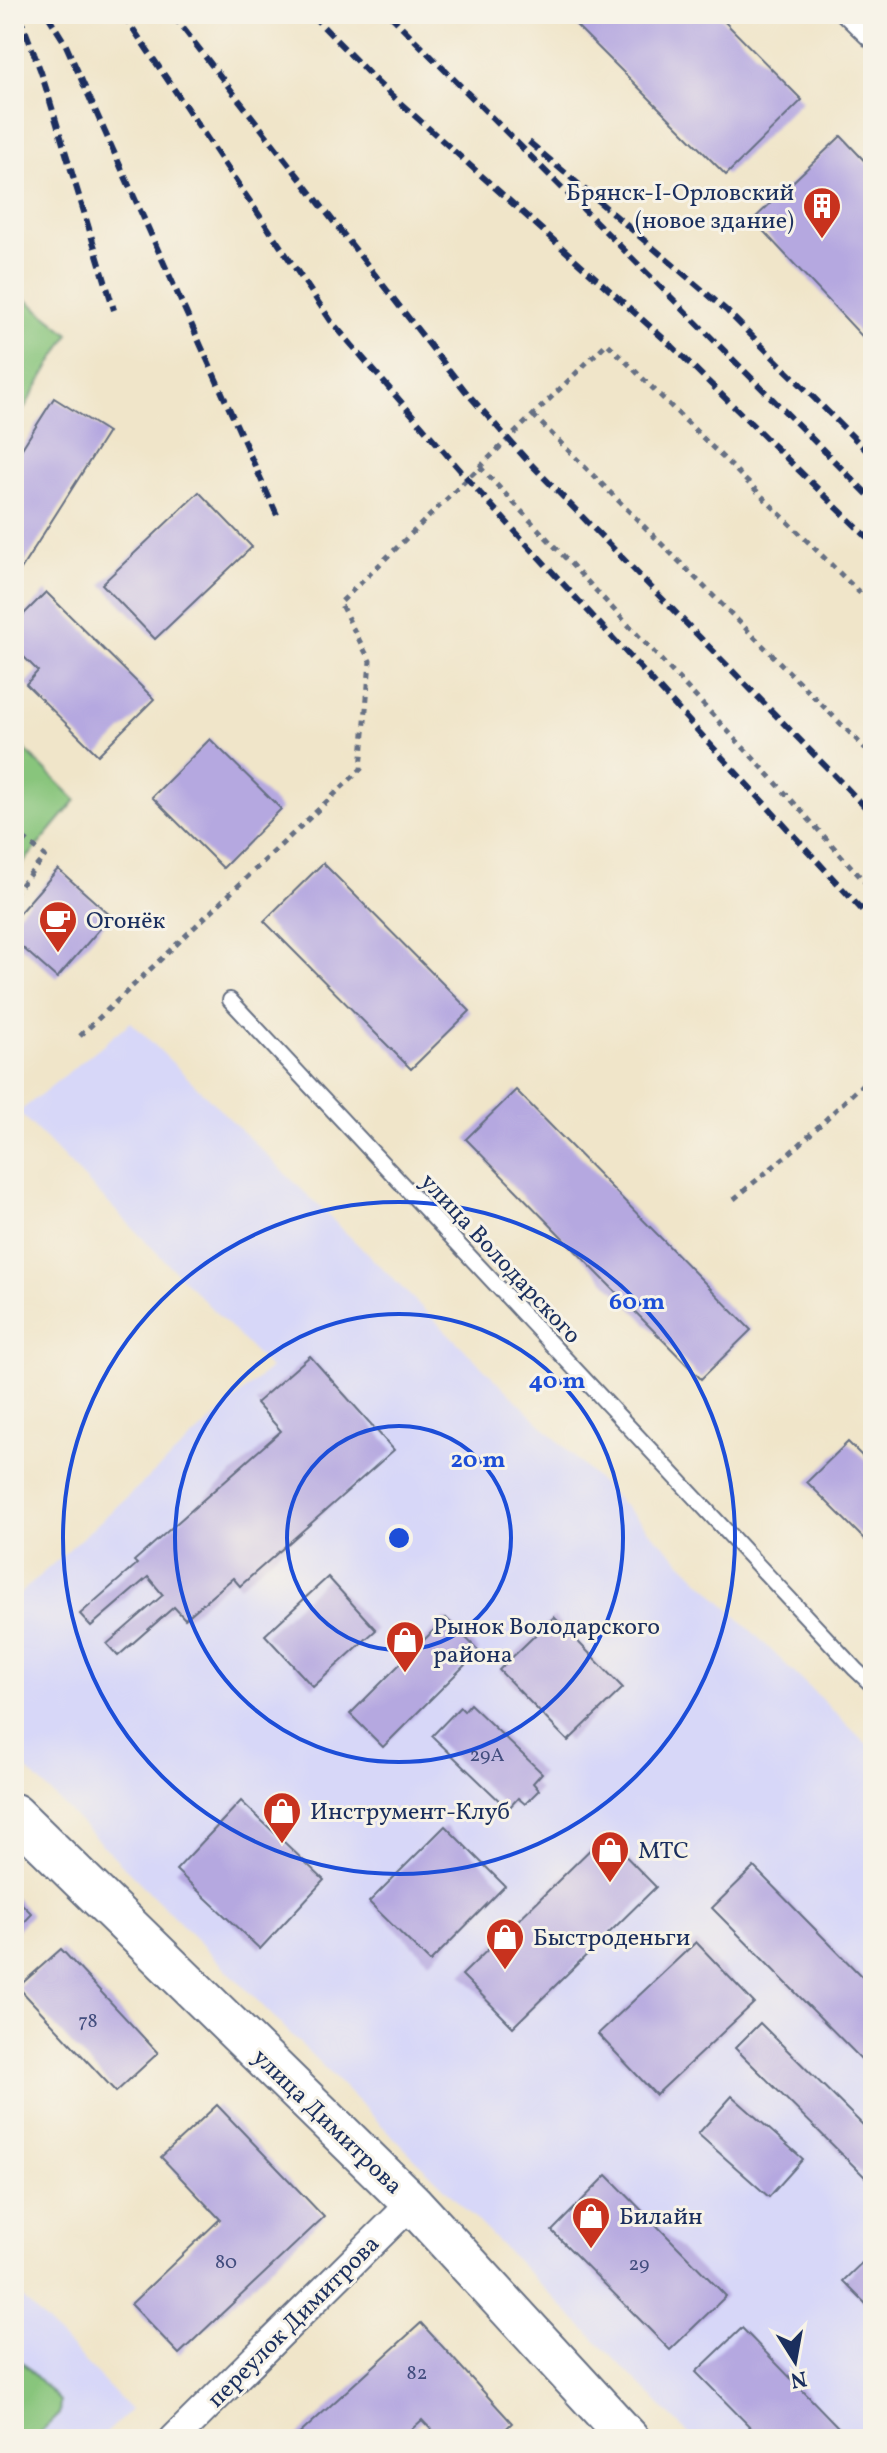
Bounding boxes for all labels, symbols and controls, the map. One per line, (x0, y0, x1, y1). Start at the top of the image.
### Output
place label: Брянск-I-Орловский (новое здание) (566, 177, 794, 239)
building icon: Брянск-I-Орловский (новое здание) (801, 185, 843, 240)
cafe icon: Огонёк (37, 899, 79, 954)
place label: Огонёк (86, 905, 166, 939)
street label: улица Володарского (411, 1166, 588, 1352)
text: 60 m (609, 1286, 665, 1320)
text: 40 m (529, 1365, 585, 1399)
text: 20 m (450, 1444, 506, 1478)
centre of rings (385, 1524, 413, 1552)
place label: Рынок Володарского района (433, 1611, 660, 1673)
shop icon: Рынок Володарского района (384, 1619, 426, 1674)
house number: 29А (470, 1742, 505, 1770)
shop icon: Инструмент-Клуб (261, 1790, 303, 1845)
place label: Инструмент-Клуб (310, 1796, 510, 1830)
shop icon: МТС (589, 1829, 631, 1884)
place label: МТС (638, 1835, 689, 1869)
shop icon: Быстроденьги (484, 1916, 526, 1971)
place label: Быстроденьги (533, 1922, 690, 1956)
house number: 78 (78, 2008, 98, 2036)
street label: улица Димитрова (244, 2042, 409, 2203)
shop icon: Билайн (570, 2195, 612, 2250)
place label: Билайн (619, 2201, 703, 2235)
street label: переулок Димитрова (201, 2229, 388, 2416)
house number: 80 (215, 2249, 237, 2277)
house number: 29 (629, 2251, 649, 2279)
north arrow (755, 2321, 835, 2401)
house number: 82 (407, 2360, 427, 2388)
text: N (788, 2361, 809, 2395)

